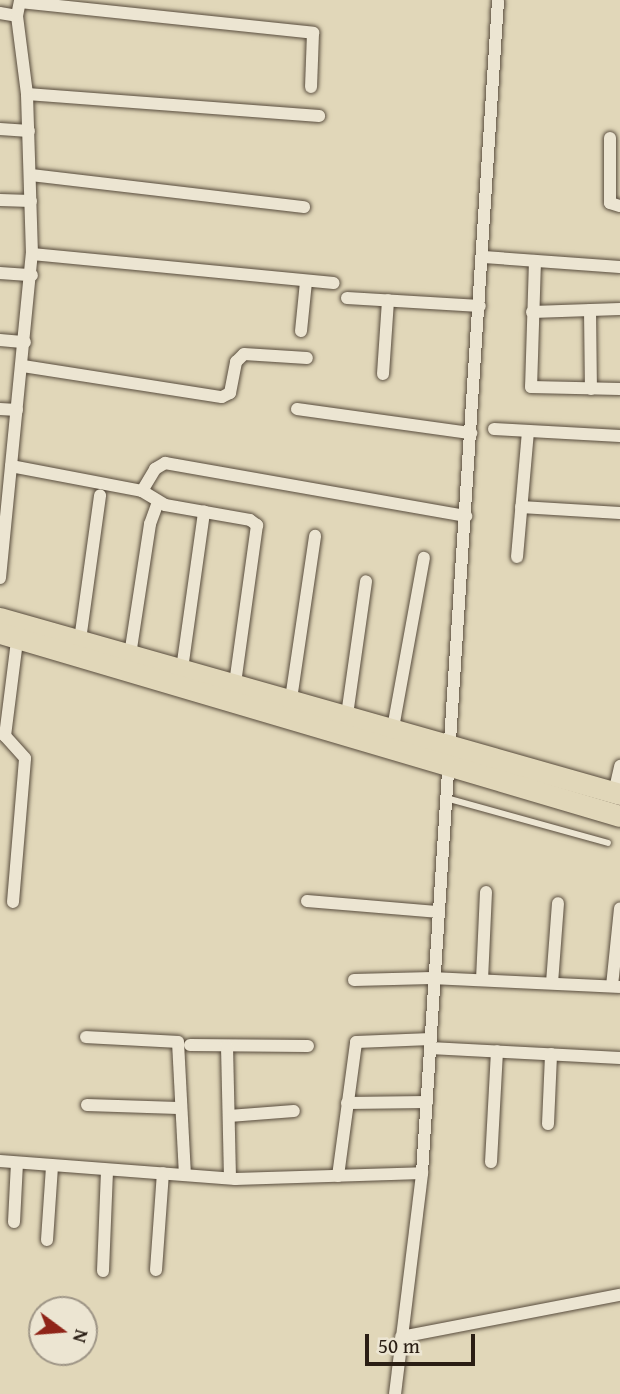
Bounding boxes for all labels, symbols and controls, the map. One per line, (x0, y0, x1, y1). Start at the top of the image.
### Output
north arrow (28, 1296, 98, 1366)
scale bar (368, 1320, 478, 1364)
text: N (66, 1326, 96, 1346)
text: 50 m (378, 1330, 420, 1361)

